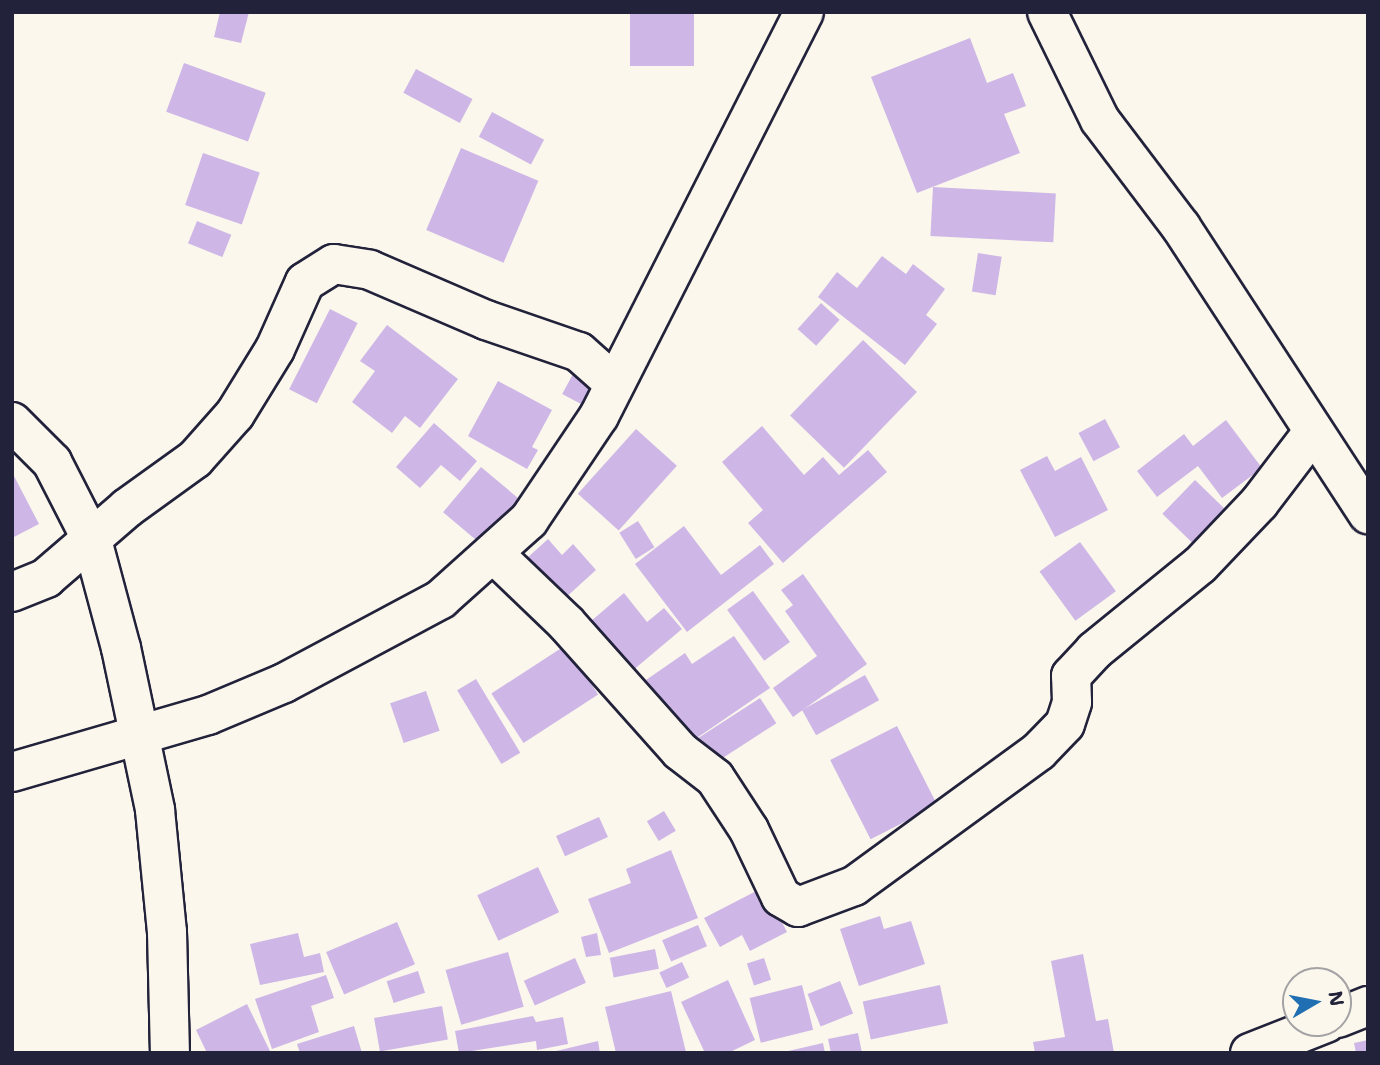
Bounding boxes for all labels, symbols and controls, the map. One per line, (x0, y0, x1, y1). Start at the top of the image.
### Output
north arrow (1282, 967, 1352, 1037)
text: N (1323, 989, 1350, 1008)

